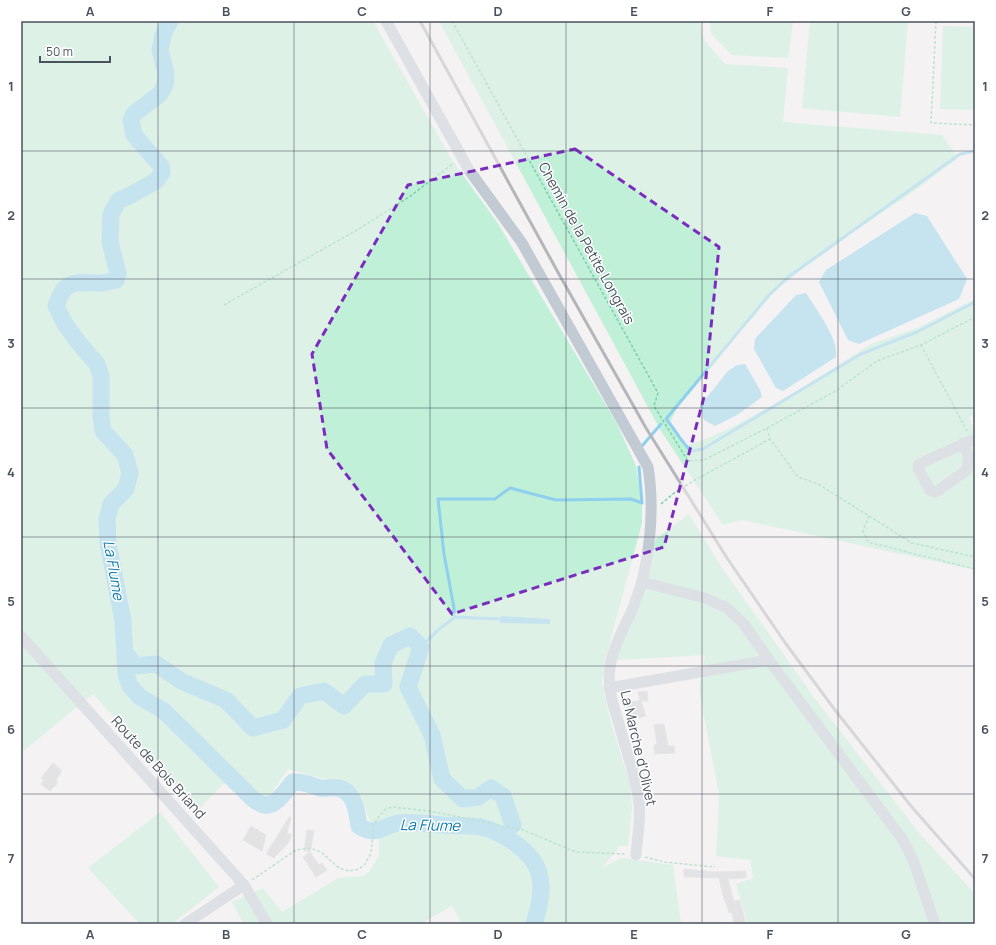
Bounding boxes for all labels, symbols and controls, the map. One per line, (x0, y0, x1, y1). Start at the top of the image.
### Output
text: A (86, 2, 95, 20)
text: B (222, 2, 230, 20)
text: C (357, 2, 367, 20)
text: D (493, 2, 503, 20)
text: E (630, 2, 638, 20)
text: F (767, 2, 774, 20)
text: G (901, 2, 911, 20)
scale bar (40, 38, 110, 64)
text: 50 m (46, 43, 73, 60)
text: 1 (8, 77, 14, 95)
text: 1 (982, 77, 988, 95)
street label: Chemin de la Petite Longrais (534, 159, 640, 327)
text: 2 (7, 206, 15, 224)
text: 2 (981, 206, 989, 224)
text: 3 (7, 334, 15, 352)
text: 3 (981, 334, 989, 352)
text: 4 (7, 463, 15, 481)
text: 4 (981, 463, 989, 481)
water label: La Flume (98, 538, 130, 603)
text: 5 (7, 592, 15, 610)
text: 5 (981, 592, 989, 610)
street label: La Marche d'Olivet (616, 688, 662, 808)
street label: Route de Bois Briand (108, 711, 210, 823)
text: 6 (7, 720, 15, 738)
text: 6 (981, 720, 989, 738)
water label: La Flume (400, 814, 462, 836)
text: 7 (8, 849, 15, 867)
text: 7 (982, 849, 989, 867)
text: A (86, 925, 95, 943)
text: B (222, 925, 230, 943)
text: C (357, 925, 367, 943)
text: D (493, 925, 503, 943)
text: E (630, 925, 638, 943)
text: F (767, 925, 774, 943)
text: G (901, 925, 911, 943)

